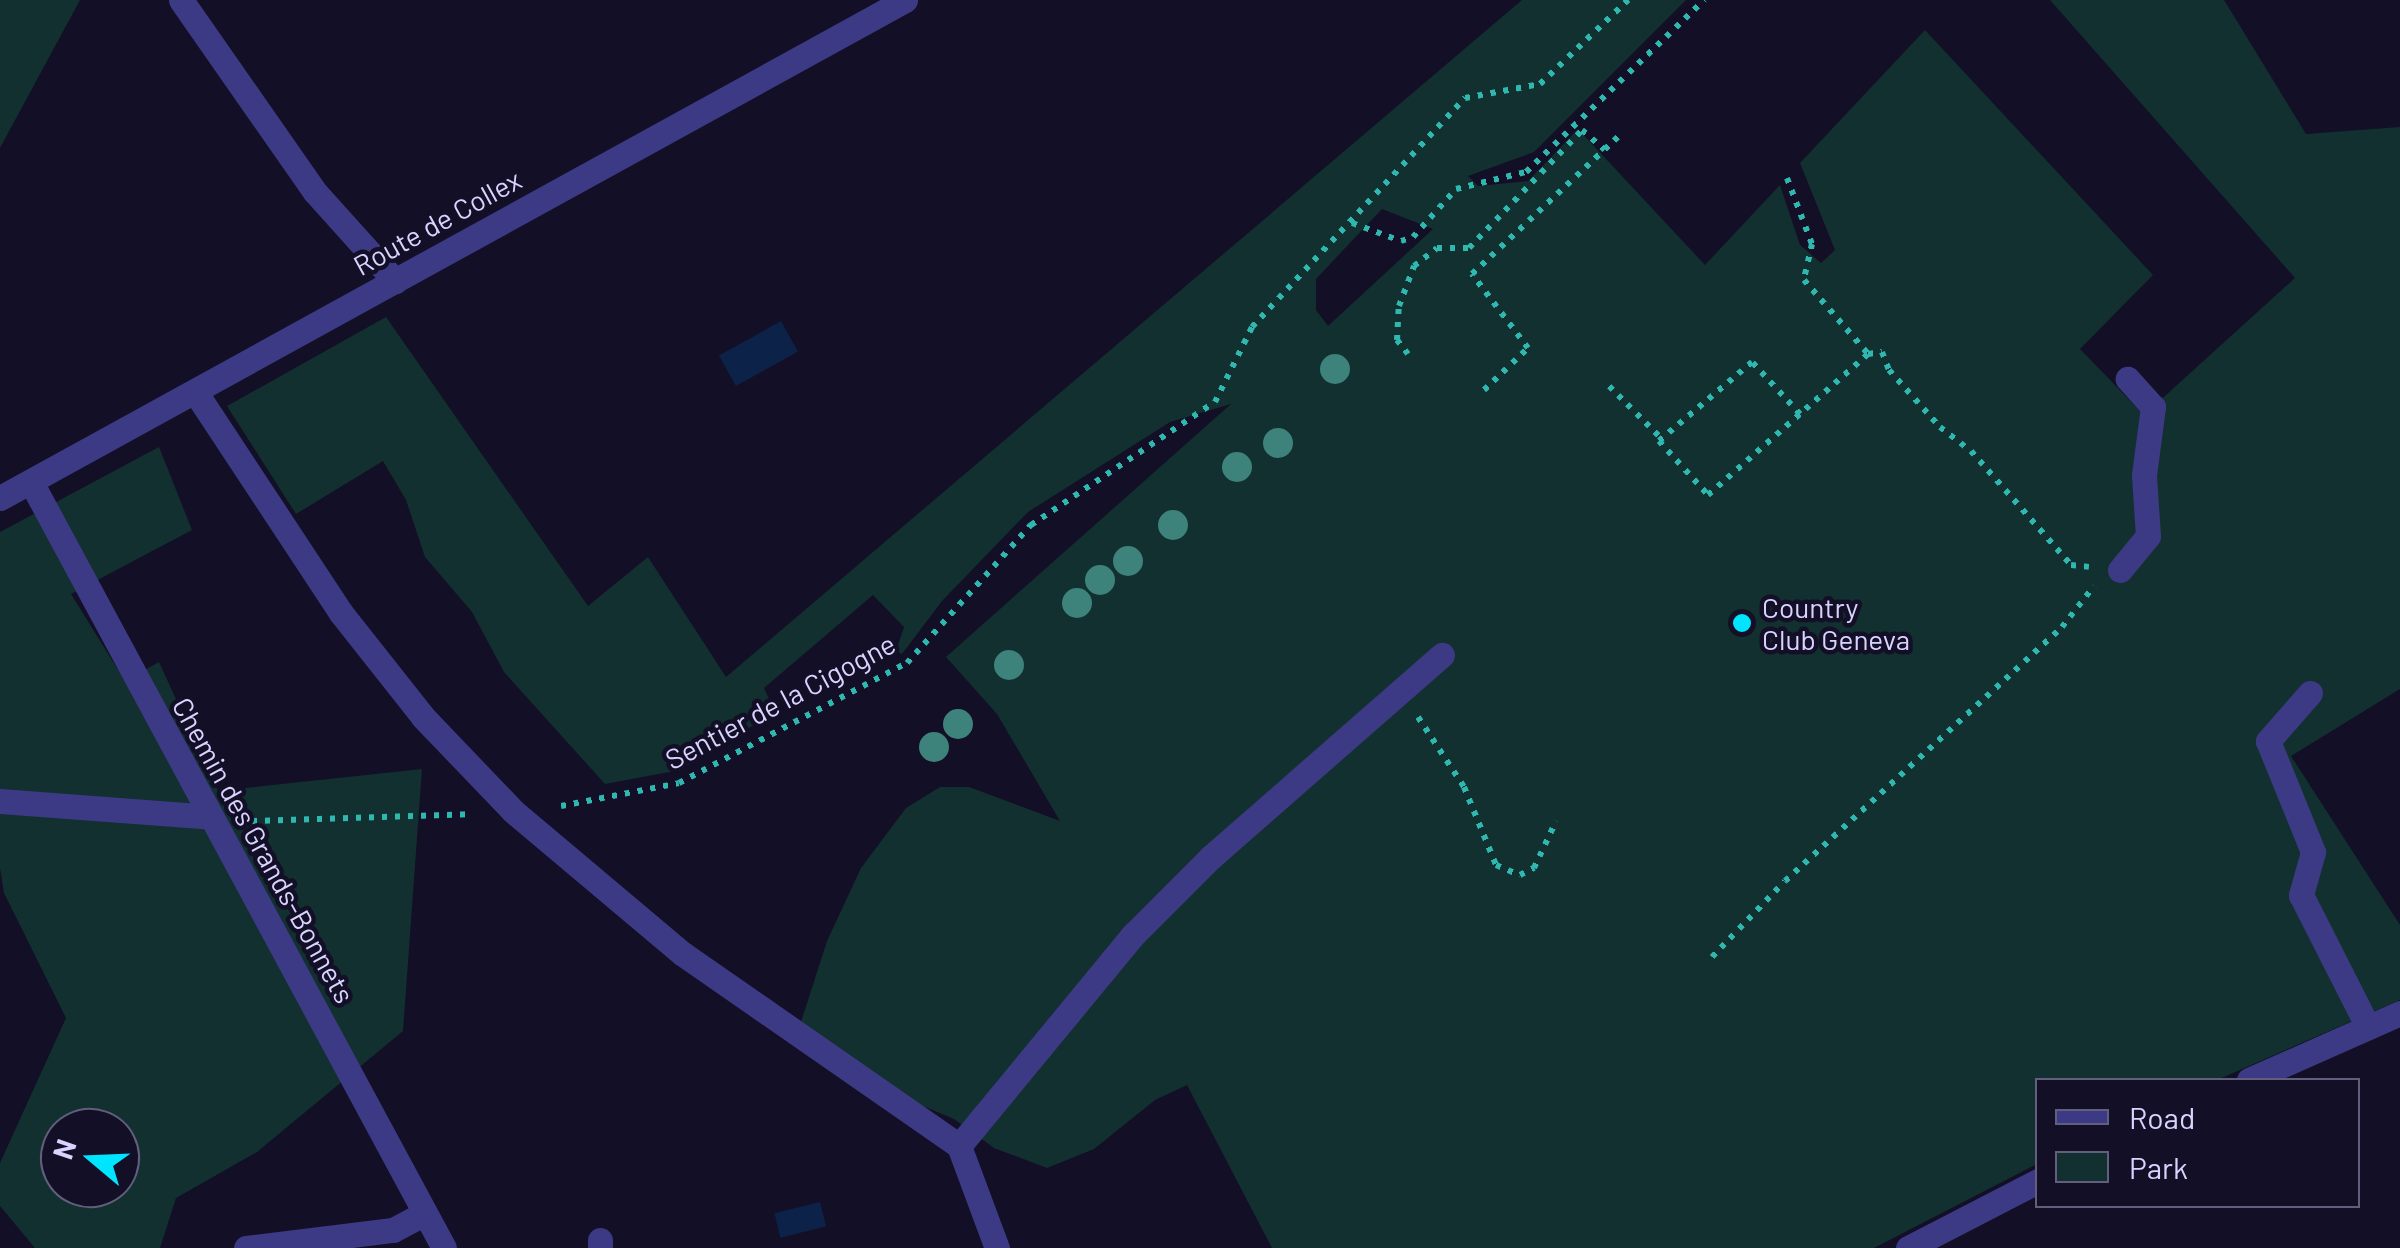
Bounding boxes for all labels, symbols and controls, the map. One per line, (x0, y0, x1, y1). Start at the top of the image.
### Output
street label: Route de Collex (347, 162, 527, 282)
place label: Country Club Geneva (1762, 590, 1910, 656)
marker: Country Club Geneva (1731, 612, 1753, 634)
street label: Sentier de la Cigogne (659, 626, 901, 776)
street label: Chemin des Grands-Bonnets (166, 691, 362, 1009)
legend (2035, 1078, 2360, 1208)
text: Road (2129, 1099, 2195, 1135)
north arrow (40, 1108, 140, 1208)
text: N (44, 1135, 83, 1163)
text: Park (2129, 1149, 2188, 1185)

